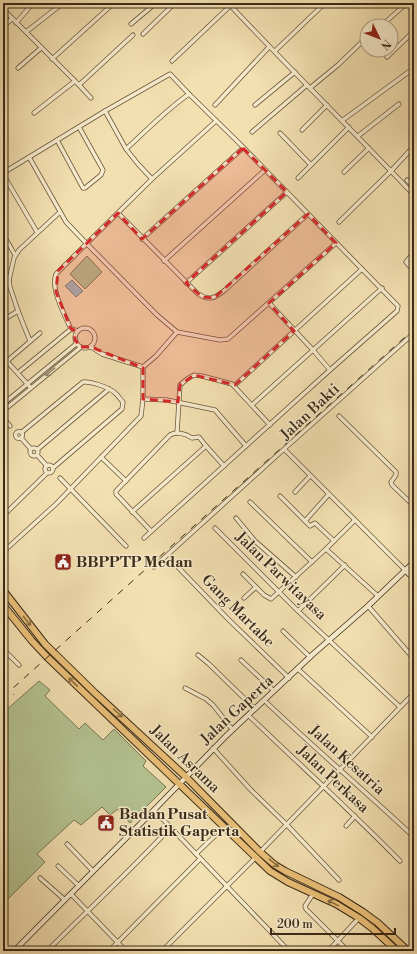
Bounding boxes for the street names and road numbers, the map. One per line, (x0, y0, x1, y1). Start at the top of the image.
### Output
street label: Jalan Bakti (276, 380, 344, 445)
street label: Jalan Parwitayasa (231, 527, 331, 625)
street label: Gang Martabe (198, 571, 278, 651)
street label: Jalan Gaperta (196, 671, 278, 749)
street label: Jalan Asrama (145, 720, 224, 797)
street label: Jalan Kesatria (305, 720, 389, 799)
street label: Jalan Perkasa (292, 740, 373, 817)

